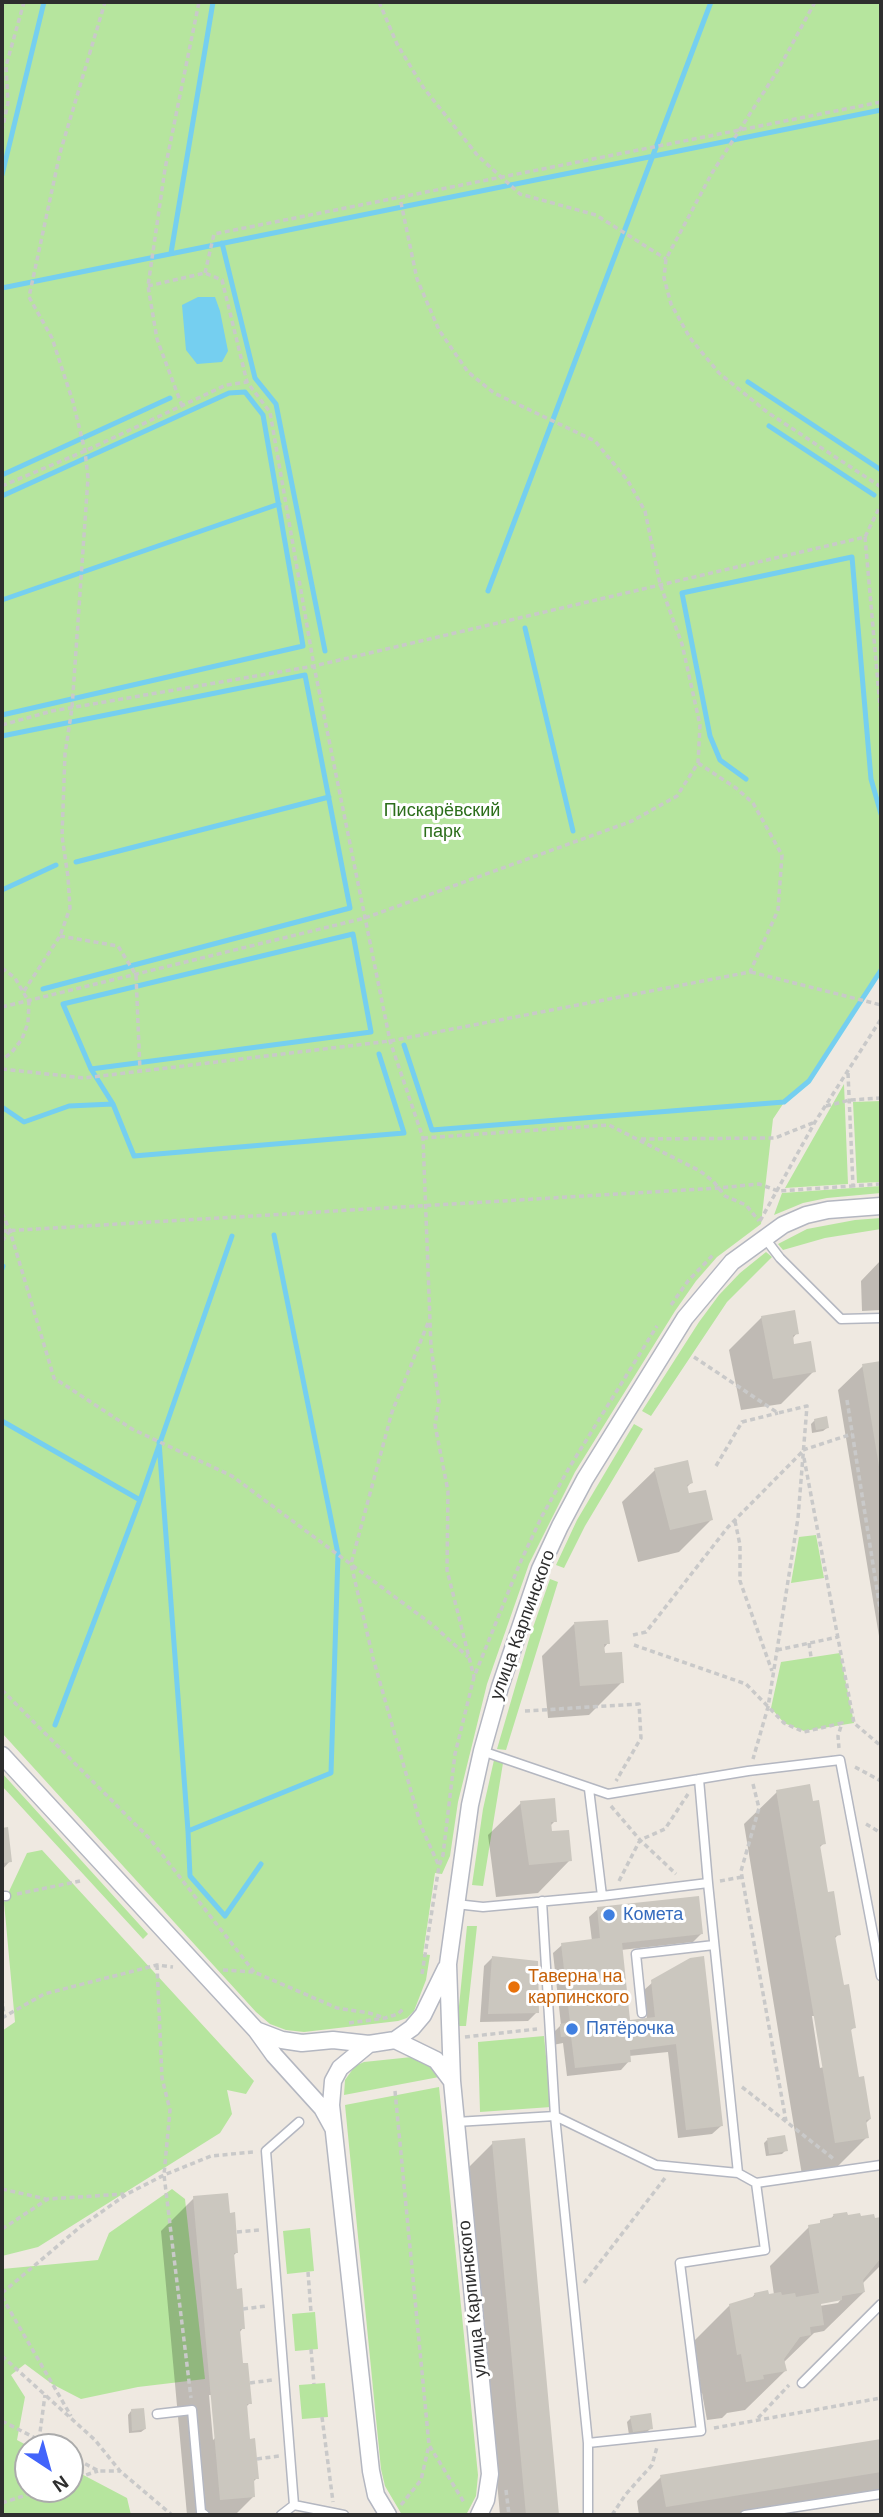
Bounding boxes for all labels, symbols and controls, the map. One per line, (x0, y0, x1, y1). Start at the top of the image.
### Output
park label: Пискарёвский парк (384, 800, 500, 842)
street label: улица Карпинского (486, 1547, 560, 1703)
place label: Комета (623, 1904, 683, 1926)
marker: Комета (601, 1907, 617, 1923)
place label: Таверна на карпинского (528, 1966, 629, 2008)
marker: Таверна на карпинского (506, 1979, 522, 1995)
place label: Пятёрочка (586, 2018, 674, 2040)
marker: Пятёрочка (564, 2021, 580, 2037)
street label: улица Карпинского (454, 2219, 492, 2379)
north arrow (14, 2433, 84, 2503)
text: N (49, 2471, 72, 2496)

